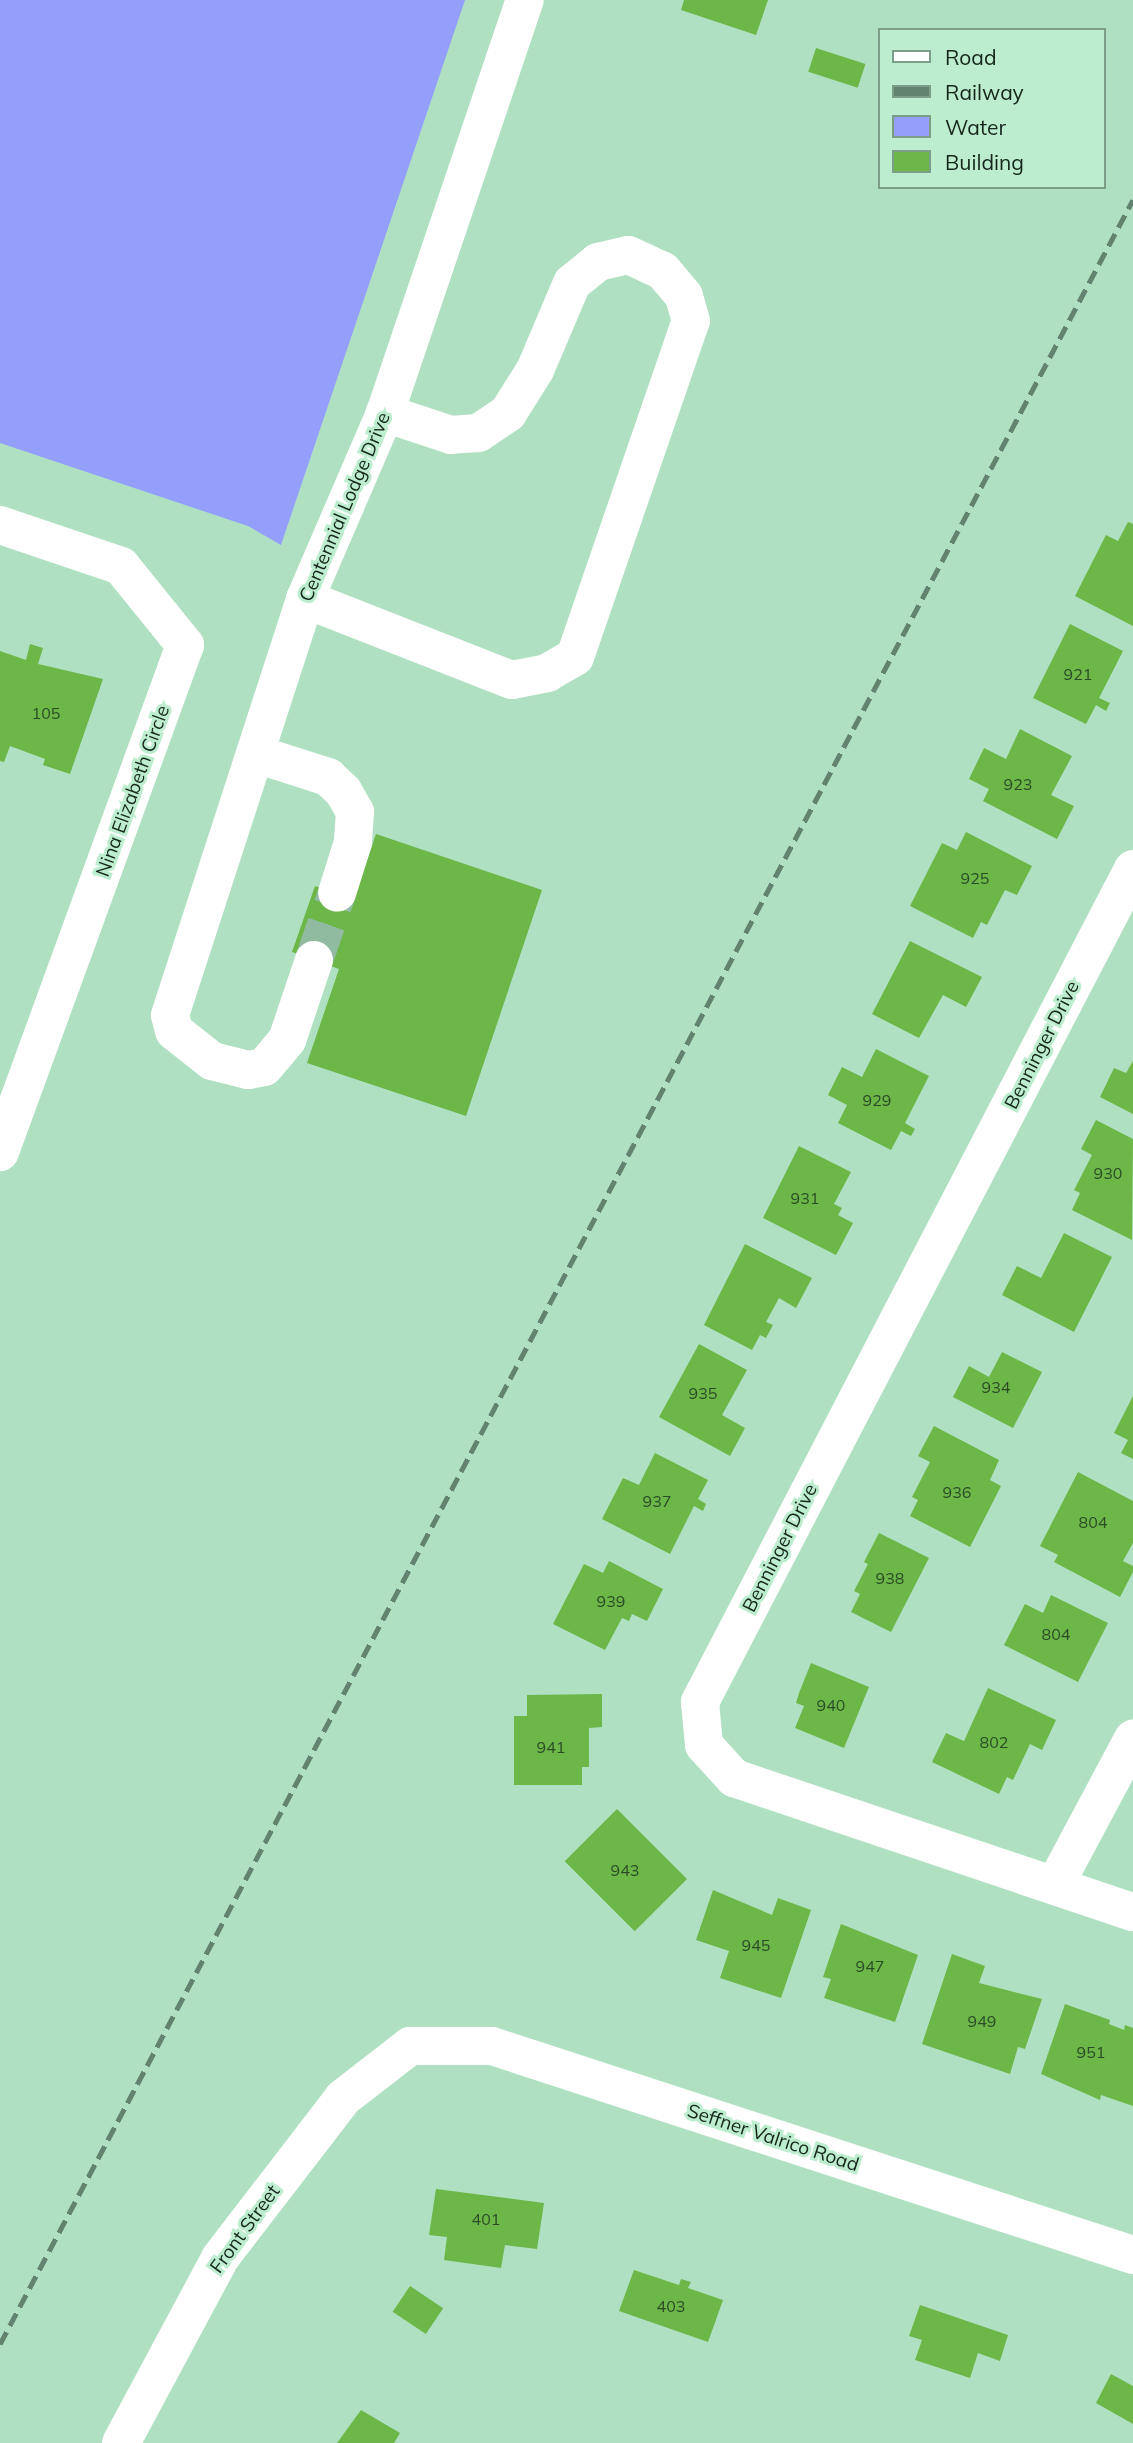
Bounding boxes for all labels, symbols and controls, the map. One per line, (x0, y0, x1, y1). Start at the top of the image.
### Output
legend (878, 28, 1105, 189)
text: Road (945, 44, 996, 70)
text: Railway (945, 79, 1024, 105)
text: Water (945, 114, 1006, 140)
text: Building (945, 149, 1024, 175)
street label: Centennial Lodge Drive (295, 409, 395, 605)
house number: 921 (1064, 664, 1092, 684)
street label: Nina Elizabeth Circle (91, 702, 175, 880)
house number: 105 (32, 703, 60, 723)
house number: 923 (1004, 774, 1032, 794)
house number: 925 (961, 868, 989, 888)
street label: Benninger Drive (1000, 977, 1084, 1113)
house number: 929 (863, 1090, 891, 1110)
house number: 930 (1094, 1163, 1122, 1183)
house number: 931 (791, 1188, 819, 1208)
house number: 934 (982, 1377, 1010, 1397)
house number: 935 (689, 1383, 717, 1403)
street label: Benninger Drive (738, 1480, 822, 1616)
house number: 936 (943, 1482, 971, 1502)
house number: 937 (643, 1491, 671, 1511)
house number: 804 (1079, 1512, 1107, 1532)
house number: 938 (876, 1568, 904, 1588)
house number: 939 (597, 1591, 625, 1611)
house number: 804 (1042, 1624, 1070, 1644)
house number: 940 (817, 1695, 845, 1715)
house number: 802 (980, 1732, 1008, 1752)
house number: 941 (537, 1737, 565, 1757)
house number: 943 (611, 1860, 639, 1880)
house number: 945 (742, 1935, 770, 1955)
house number: 947 (856, 1956, 884, 1976)
house number: 949 (968, 2011, 996, 2031)
house number: 951 (1077, 2042, 1105, 2062)
street label: Seffner Valrico Road (684, 2099, 862, 2177)
street label: Front Street (205, 2180, 285, 2278)
house number: 401 (472, 2209, 500, 2229)
house number: 403 (657, 2296, 685, 2316)

